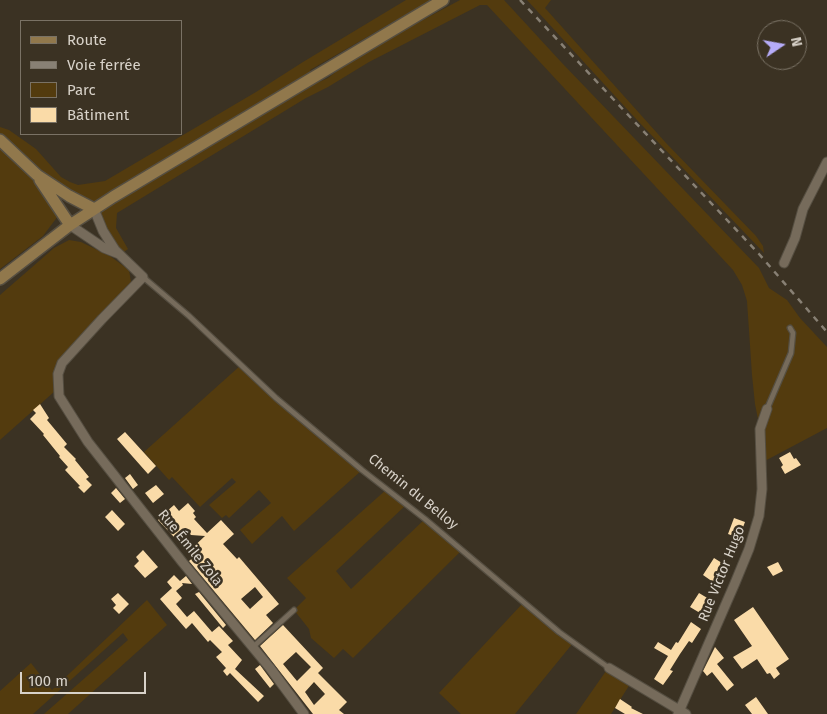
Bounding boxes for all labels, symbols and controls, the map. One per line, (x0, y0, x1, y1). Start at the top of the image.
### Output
legend (20, 20, 182, 135)
north arrow (757, 20, 807, 70)
text: Route (67, 31, 107, 49)
text: N (787, 36, 805, 48)
text: Voie ferrée (67, 56, 141, 74)
text: Parc (67, 81, 96, 99)
text: Bâtiment (67, 106, 129, 124)
street label: Chemin du Belloy (365, 451, 461, 533)
street label: Rue Émile Zola (154, 506, 226, 590)
street label: Rue Victor Hugo (695, 524, 749, 624)
scale bar (22, 662, 149, 694)
text: 100 m (28, 672, 68, 690)

